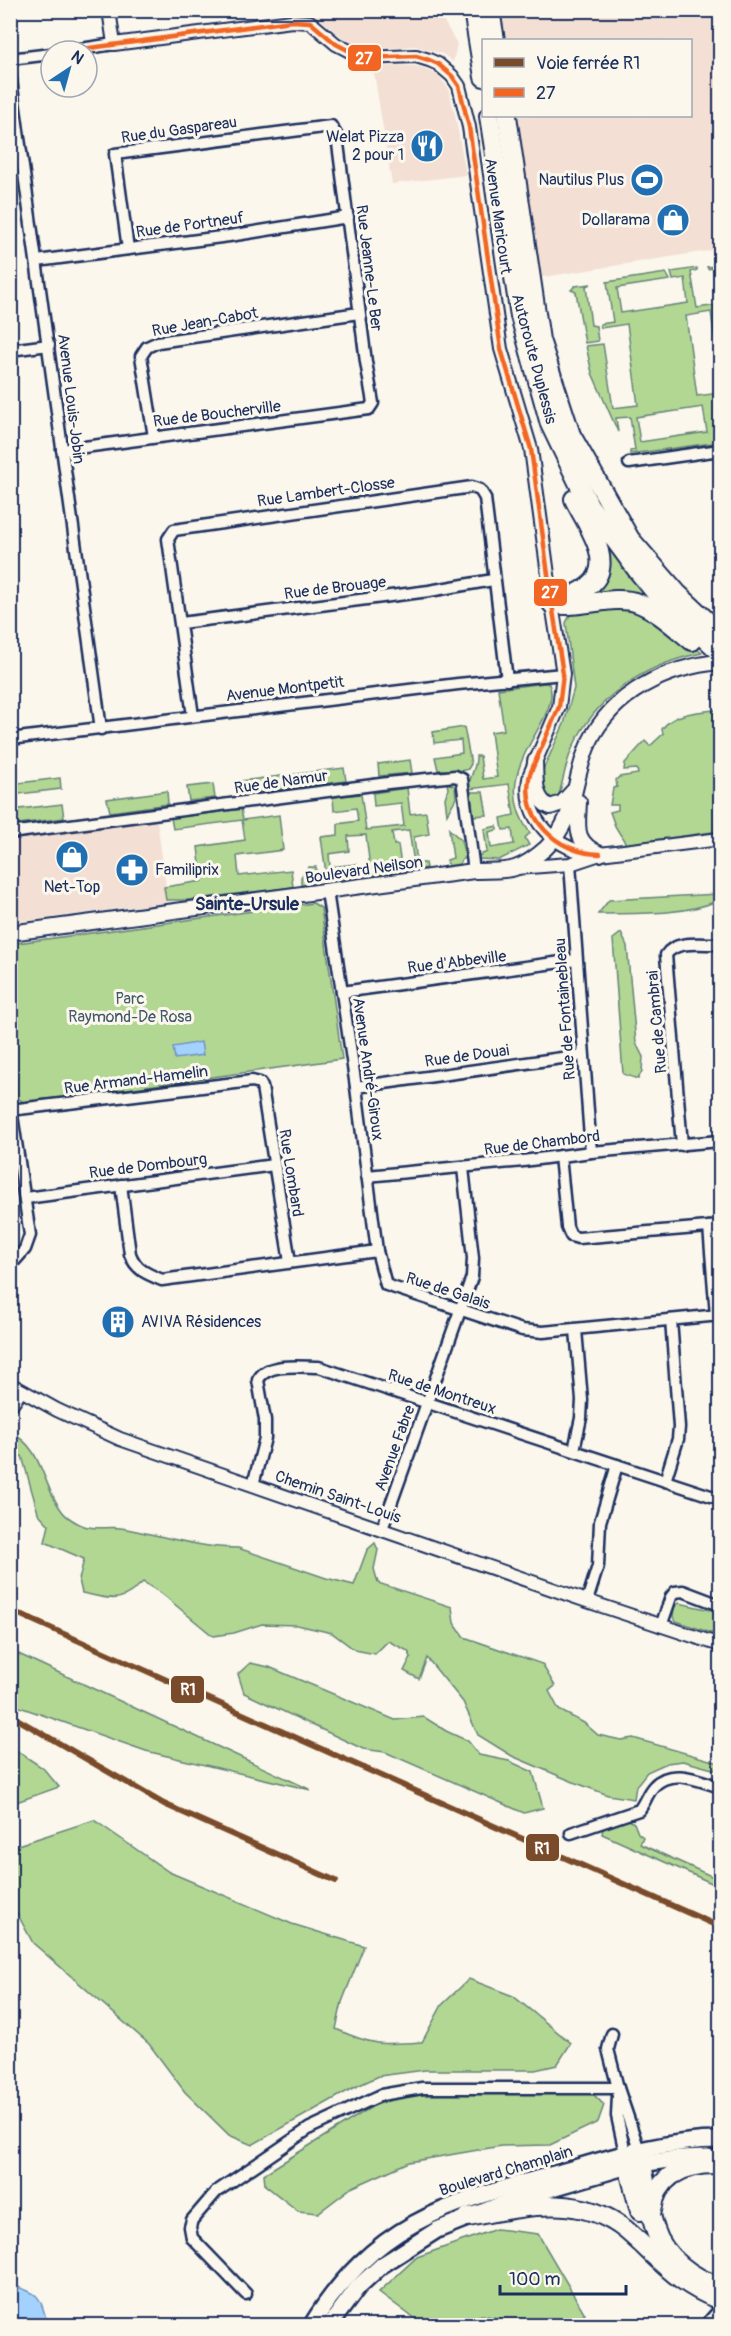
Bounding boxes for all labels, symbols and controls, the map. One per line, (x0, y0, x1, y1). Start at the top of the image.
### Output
north arrow (39, 39, 99, 99)
legend (482, 39, 692, 117)
line badge: 27 (347, 44, 382, 72)
text: N (67, 46, 88, 69)
text: 27 (355, 49, 373, 69)
text: Voie ferrée R1 (536, 52, 640, 75)
text: 27 (536, 82, 556, 105)
street label: Rue du Gaspareau (120, 112, 238, 148)
place label: Welat Pizza 2 pour 1 (326, 127, 404, 165)
restaurant icon: Welat Pizza 2 pour 1 (409, 128, 445, 164)
street label: Avenue Maricourt (480, 157, 516, 276)
sports icon: Nautilus Plus (629, 162, 665, 198)
place label: Nautilus Plus (538, 170, 624, 190)
shop icon: Dollarama (655, 202, 691, 238)
street label: Rue Jeanne-Le Ber (351, 204, 387, 333)
street label: Rue de Portneuf (135, 207, 246, 242)
place label: Dollarama (582, 210, 650, 230)
street label: Autoroute Duplessis (507, 292, 561, 426)
street label: Rue Jean-Cabot (150, 303, 260, 341)
street label: Avenue Louis-Jobin (53, 333, 89, 465)
street label: Rue de Boucherville (152, 396, 282, 432)
street label: Rue Lambert-Closse (256, 472, 396, 512)
street label: Rue de Brouage (283, 572, 387, 604)
line badge: 27 (533, 578, 568, 607)
text: 27 (541, 583, 559, 603)
street label: Avenue Montpetit (225, 672, 346, 706)
street label: Rue de Namur (233, 765, 329, 798)
shop icon: Net-Top (54, 839, 90, 875)
pharmacy icon: Familiprix (114, 852, 150, 888)
street label: Boulevard Neilson (304, 852, 424, 888)
place label: Familiprix (155, 860, 219, 880)
place label: Net-Top (44, 877, 100, 897)
district label: Sainte-Ursule (195, 893, 300, 916)
street label: Rue de Fontainebleau (550, 937, 580, 1081)
street label: Rue d'Abbeville (407, 946, 508, 978)
street label: Rue de Cambrai (643, 969, 671, 1074)
park label: Parc Raymond-De Rosa (68, 989, 192, 1027)
street label: Avenue André-Giroux (348, 996, 388, 1142)
street label: Rue de Douai (424, 1040, 511, 1072)
street label: Rue Armand-Hamelin (63, 1061, 209, 1099)
street label: Rue de Chambord (483, 1126, 601, 1160)
street label: Rue Lombard (274, 1128, 308, 1218)
street label: Rue de Dombourg (88, 1149, 208, 1183)
street label: Rue de Galais (403, 1268, 493, 1314)
building icon: AVIVA Résidences (100, 1304, 136, 1340)
place label: AVIVA Résidences (141, 1312, 261, 1332)
street label: Rue de Montreux (385, 1365, 499, 1419)
street label: Avenue Fabre (370, 1402, 420, 1494)
street label: Chemin Saint-Louis (272, 1466, 404, 1528)
line badge: R1 (170, 1675, 205, 1704)
text: R1 (180, 1680, 196, 1700)
line badge: R1 (525, 1833, 560, 1862)
text: R1 (534, 1839, 550, 1859)
street label: Boulevard Champlain (437, 2141, 575, 2201)
scale bar (500, 2258, 626, 2296)
text: 100 m (509, 2268, 561, 2291)

